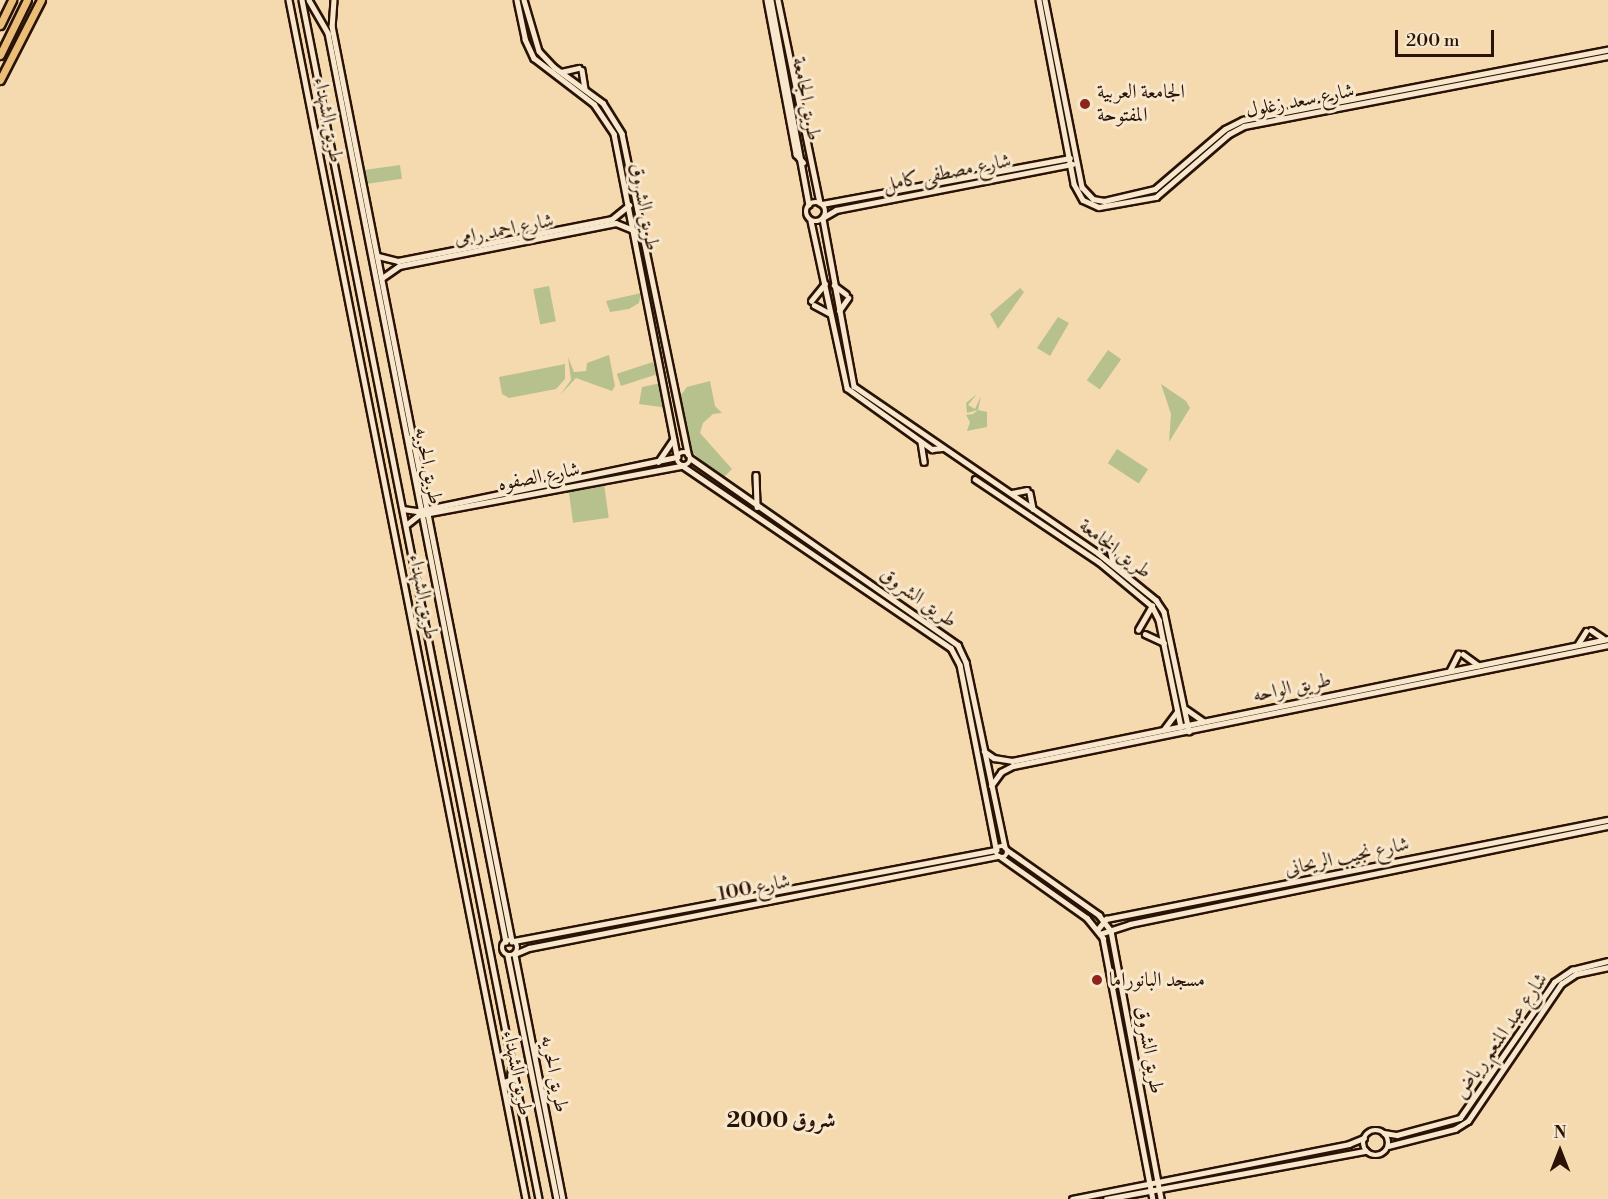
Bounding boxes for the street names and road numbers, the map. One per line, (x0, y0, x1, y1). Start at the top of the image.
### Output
street label: طريق الجامعة (786, 55, 826, 143)
street label: طريق الشهداء (308, 75, 348, 165)
street label: شارع سعد زغلول (1244, 79, 1356, 123)
street label: شارع مصطفى كامل (881, 149, 1013, 197)
street label: طريق الشروق (624, 161, 664, 253)
street label: شارع احمد رامى (452, 209, 556, 251)
street label: طريق الحريه (409, 425, 447, 507)
street label: شارع الصفوه (496, 457, 582, 497)
street label: طريق الجامعة (1074, 514, 1156, 584)
street label: طريق الشهداء (403, 552, 443, 642)
street label: طريق الشروق (875, 563, 961, 633)
street label: طريق الواحه (1251, 668, 1333, 708)
street label: شارع نجيب الريحانى (1283, 832, 1411, 882)
street label: شارع 100 (716, 869, 792, 907)
street label: شارع عبد المنعم رياض (1449, 968, 1553, 1104)
street label: طريق الشروق (1129, 1004, 1169, 1096)
street label: طريق الشهداء (497, 1028, 537, 1118)
street label: طريق الحريه (535, 1033, 573, 1115)

